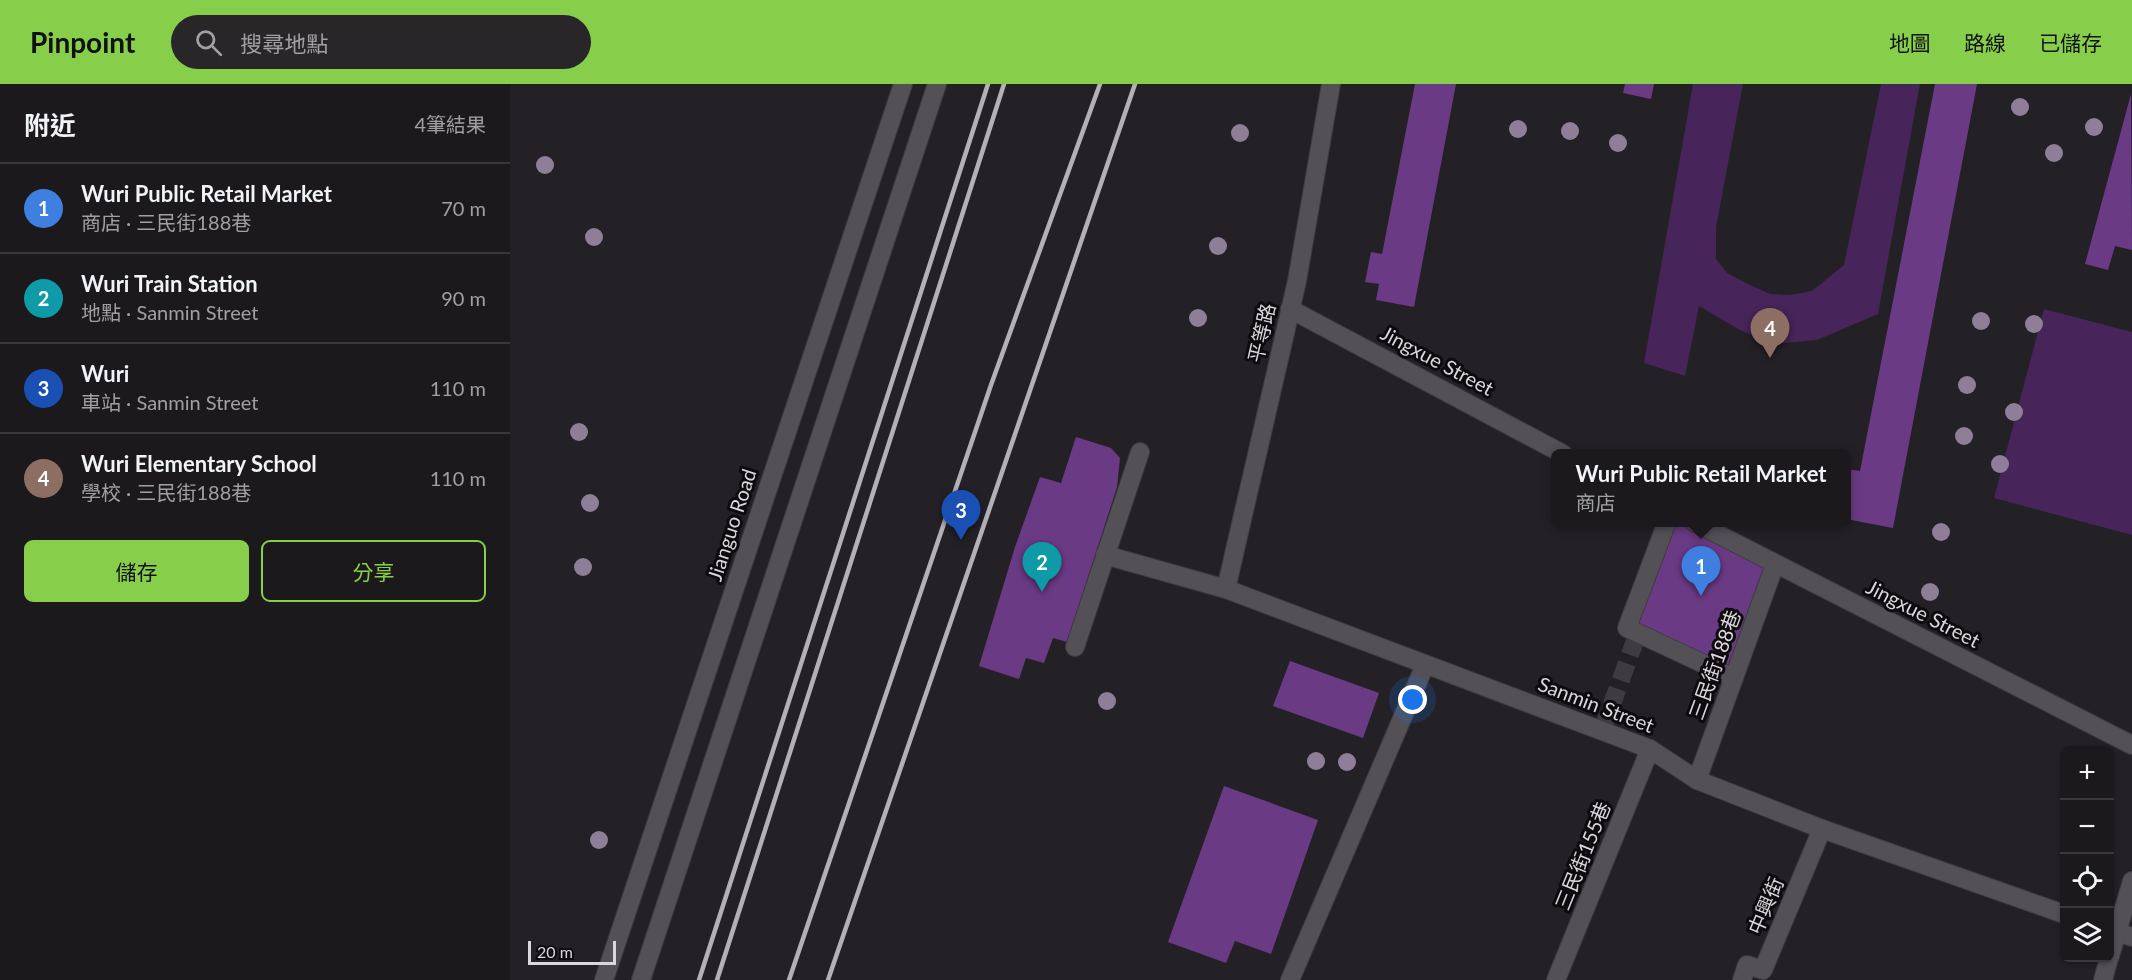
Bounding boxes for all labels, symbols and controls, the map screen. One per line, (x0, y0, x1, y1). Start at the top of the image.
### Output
search box (171, 15, 591, 69)
text: Pinpoint (30, 25, 135, 59)
icon: search (192, 26, 225, 59)
text: 搜尋地點 (240, 30, 328, 57)
text: 地圖 (1889, 30, 1931, 55)
text: 路線 (1964, 30, 2006, 55)
text: 已儲存 (2039, 30, 2102, 55)
text: 附近 (24, 109, 76, 141)
text: 4筆結果 (414, 112, 486, 136)
text: Wuri Public Retail Market (81, 180, 332, 207)
text: 1 (38, 196, 49, 220)
text: 70 m (441, 196, 486, 220)
text: 商店 · 三民街188巷 (81, 210, 251, 234)
text: Wuri Train Station (81, 270, 258, 297)
text: 2 (38, 286, 49, 310)
text: 90 m (441, 286, 486, 310)
text: 地點 · Sanmin Street (81, 300, 258, 324)
street label: 平等路 (1243, 301, 1279, 365)
pin: 4 (1750, 308, 1790, 358)
street label: Jingxue Street (1377, 320, 1498, 400)
text: Wuri (81, 360, 129, 387)
text: 3 (38, 376, 49, 400)
text: 110 m (430, 376, 486, 400)
text: 車站 · Sanmin Street (81, 390, 258, 414)
popup (1551, 449, 1851, 527)
text: Wuri Elementary School (81, 450, 317, 477)
text: Wuri Public Retail Market (1576, 460, 1826, 487)
text: 4 (38, 466, 49, 490)
text: 110 m (430, 466, 486, 490)
street label: Jianguo Road (702, 466, 760, 584)
text: 學校 · 三民街188巷 (81, 480, 251, 504)
pin: 3 (942, 490, 980, 540)
text: 商店 (1576, 490, 1616, 514)
button: 儲存 (24, 540, 249, 602)
button: 分享 (261, 540, 486, 602)
pin: 2 (1022, 542, 1062, 592)
pin: 1 (1682, 546, 1720, 596)
street label: Jingxue Street (1863, 574, 1984, 652)
street label: 三民街188巷 (1683, 607, 1745, 723)
street label: Sanmin Street (1535, 671, 1658, 737)
your location (1398, 685, 1427, 714)
map controls (2060, 746, 2114, 962)
button: + (2060, 746, 2114, 800)
street label: 三民街155巷 (1549, 798, 1615, 913)
button: − (2060, 800, 2114, 854)
button: locate (2060, 854, 2114, 908)
street label: 中興街 (1742, 873, 1788, 938)
button: layers (2060, 908, 2114, 962)
scale bar (528, 938, 616, 966)
text: 20 m (537, 942, 573, 961)

